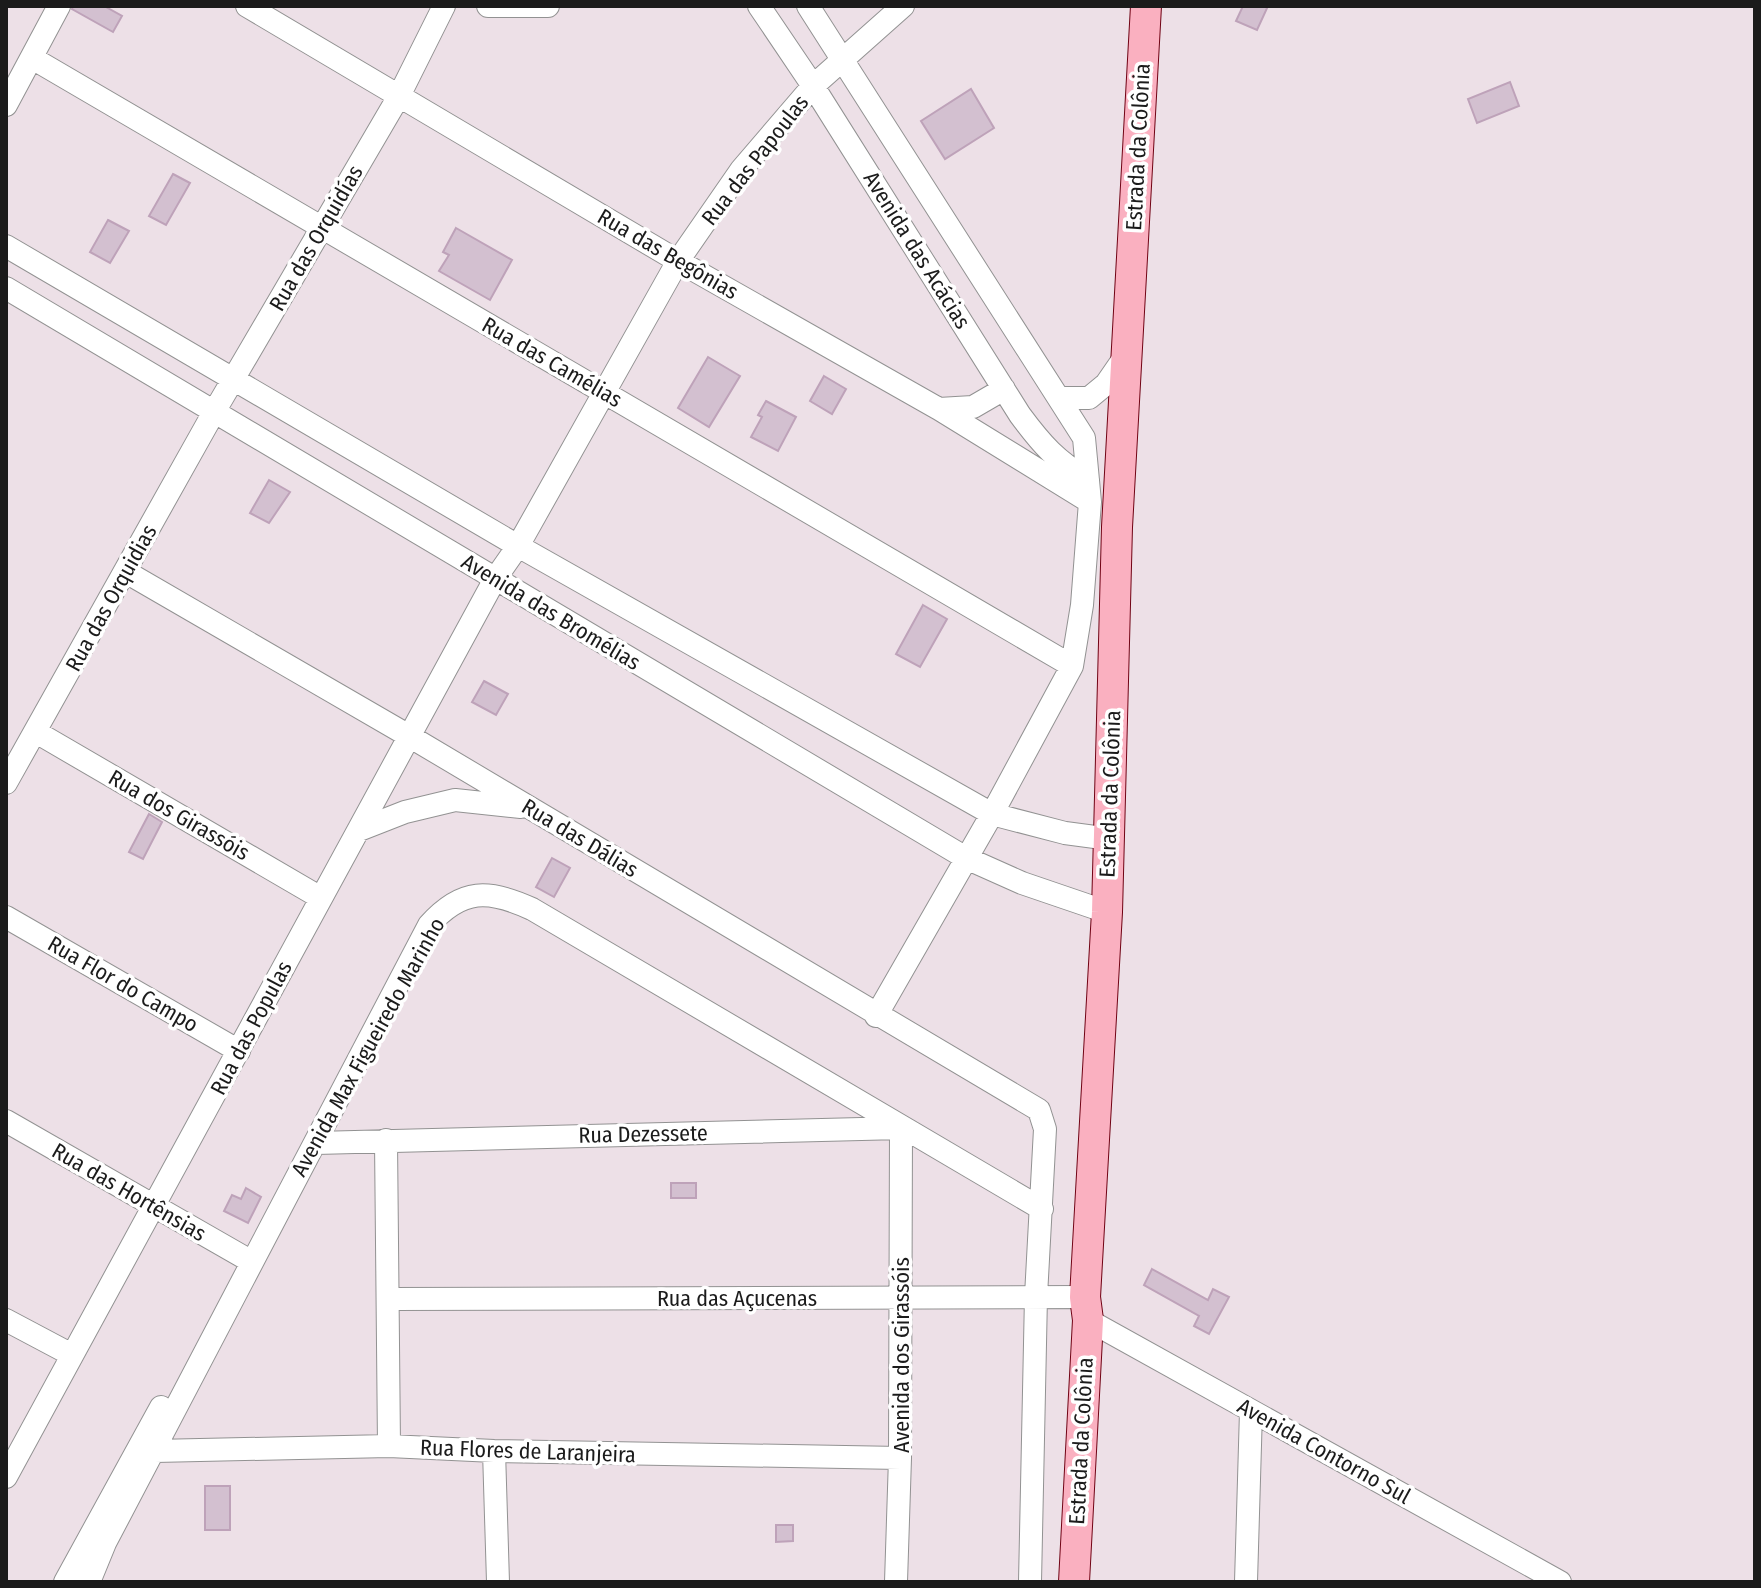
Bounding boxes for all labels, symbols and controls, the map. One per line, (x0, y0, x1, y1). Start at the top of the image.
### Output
street label: Estrada da Colônia (1120, 63, 1156, 231)
street label: Rua das Papoulas (696, 89, 814, 231)
street label: Rua das Orquidías (263, 160, 369, 316)
street label: Avenida das Acácias (858, 166, 976, 334)
street label: Rua das Begônias (593, 203, 743, 305)
street label: Rua das Camélias (477, 311, 627, 413)
street label: Rua das Orquidias (60, 520, 162, 676)
street label: Avenida das Bromélias (457, 548, 645, 676)
street label: Estrada da Colônia (1094, 710, 1126, 878)
street label: Rua dos Girassóis (104, 764, 254, 866)
street label: Rua das Dálias (517, 793, 643, 883)
street label: Avenida Max Figueiredo Marinho (285, 913, 451, 1181)
street label: Rua Flor do Campo (43, 930, 203, 1038)
street label: Rua das Populas (204, 956, 298, 1100)
street label: Rua Dezessete (578, 1119, 708, 1149)
street label: Rua das Hortênsias (47, 1137, 211, 1247)
street label: Avenida dos Girassóis (888, 1257, 915, 1453)
street label: Rua das Açucenas (657, 1285, 817, 1312)
street label: Estrada da Colônia (1063, 1357, 1099, 1525)
street label: Avenida Contorno Sul (1233, 1392, 1415, 1510)
street label: Rua Flores de Laranjeira (420, 1434, 636, 1468)

